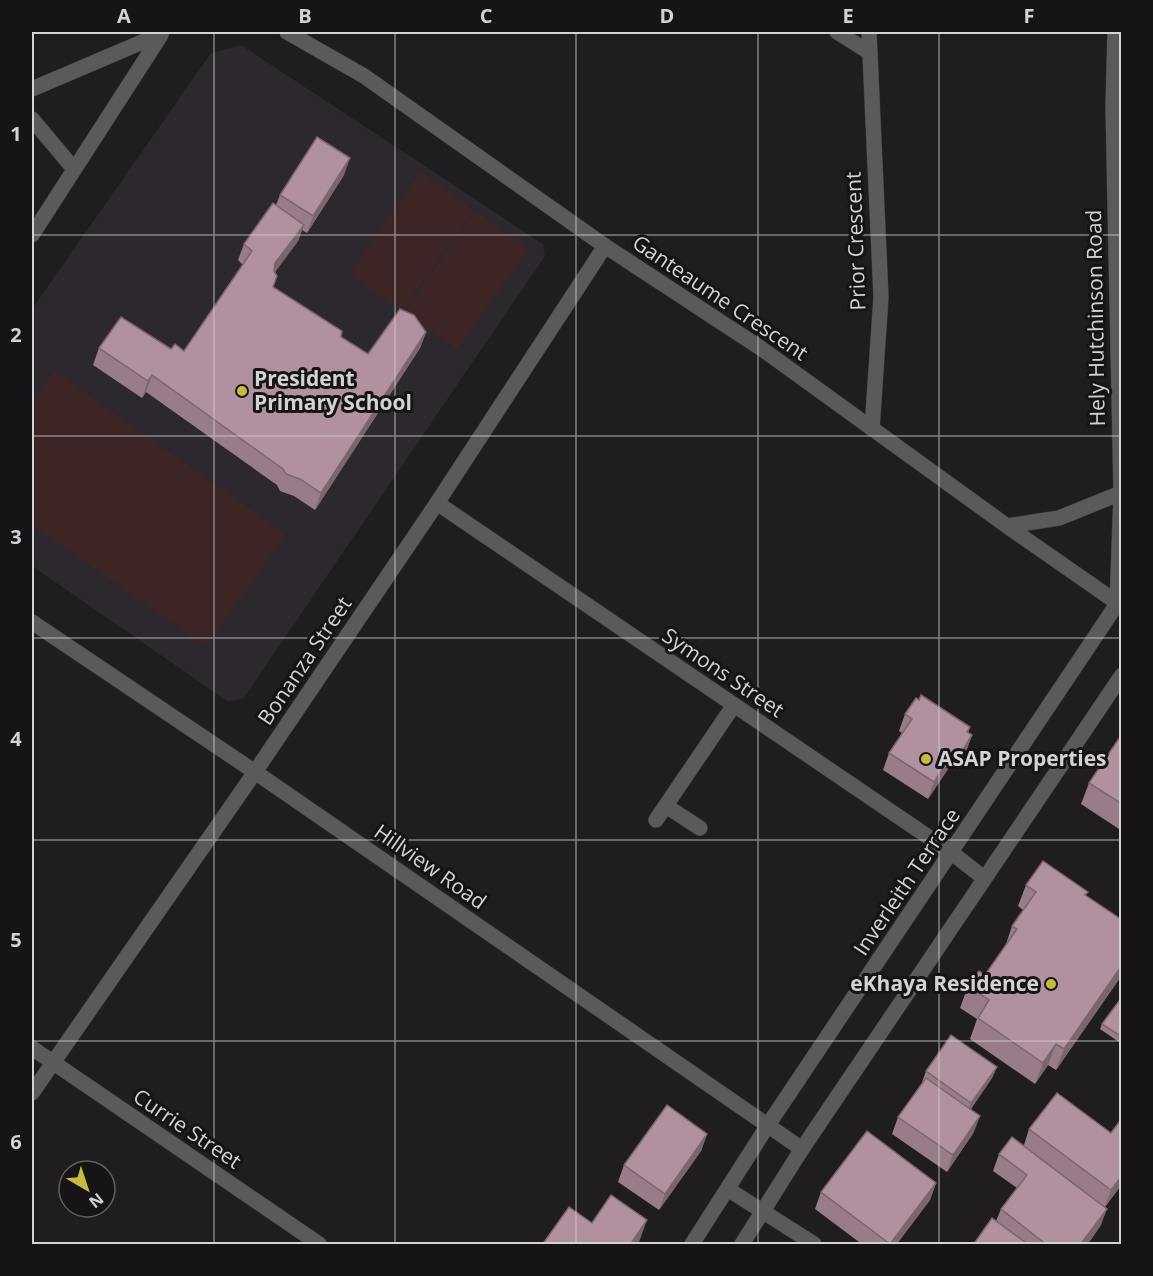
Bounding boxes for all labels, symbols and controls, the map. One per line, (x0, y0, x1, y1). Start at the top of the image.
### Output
text: A (117, 2, 131, 29)
text: B (298, 2, 312, 29)
text: C (480, 2, 493, 29)
text: D (660, 2, 674, 29)
text: E (842, 2, 854, 29)
text: F (1024, 2, 1034, 29)
text: 1 (10, 120, 22, 147)
street label: Prior Crescent (839, 171, 871, 311)
street label: Hely Hutchinson Road (1079, 209, 1111, 427)
street label: Ganteaume Crescent (627, 228, 814, 366)
text: 2 (10, 321, 22, 348)
place label: President Primary School (254, 364, 412, 416)
marker: President Primary School (235, 384, 249, 398)
text: 3 (10, 523, 22, 550)
street label: Bonanza Street (251, 591, 358, 730)
street label: Symons Street (657, 621, 790, 723)
text: 4 (10, 725, 22, 752)
place label: ASAP Properties (938, 744, 1107, 772)
marker: ASAP Properties (919, 752, 933, 766)
street label: Inverleith Terrace (847, 802, 966, 961)
street label: Hillview Road (369, 817, 492, 915)
text: 5 (10, 926, 22, 953)
place label: eKhaya Residence (850, 969, 1039, 997)
marker: eKhaya Residence (1044, 977, 1058, 991)
street label: Currie Street (128, 1082, 247, 1175)
text: 6 (10, 1128, 22, 1155)
north arrow (57, 1159, 117, 1219)
text: N (84, 1188, 108, 1213)

